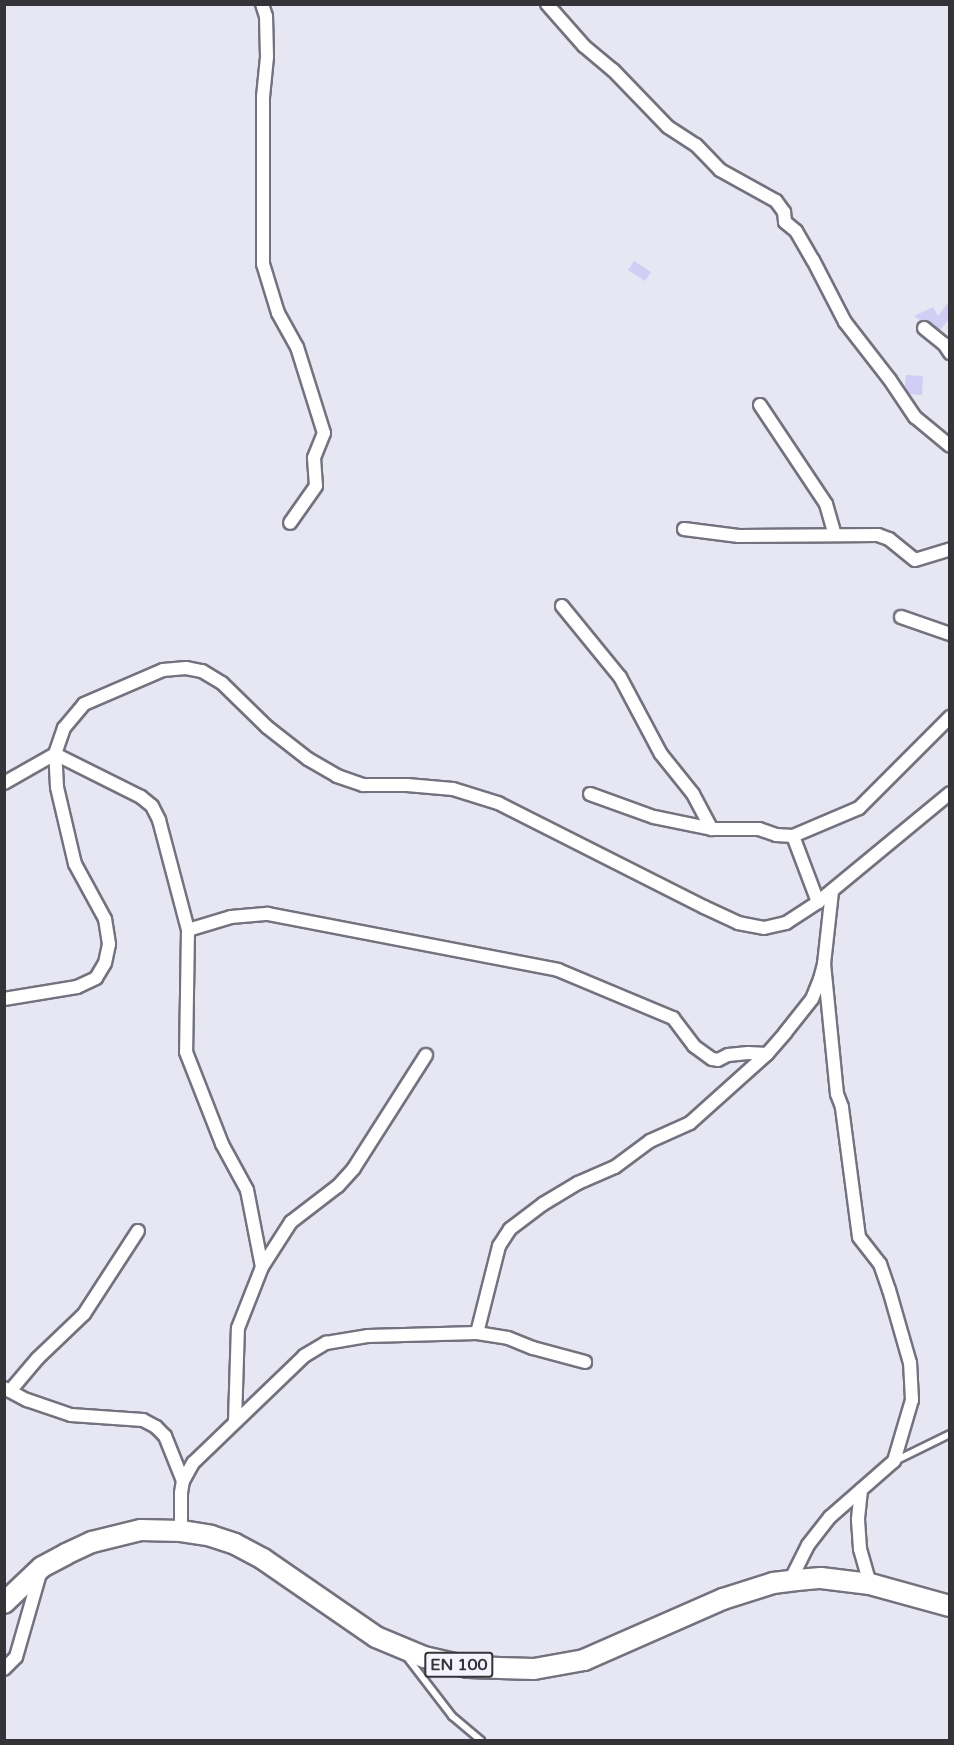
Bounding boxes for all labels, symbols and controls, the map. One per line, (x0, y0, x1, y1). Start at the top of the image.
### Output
road number: EN 100 (423, 1652, 495, 1678)

